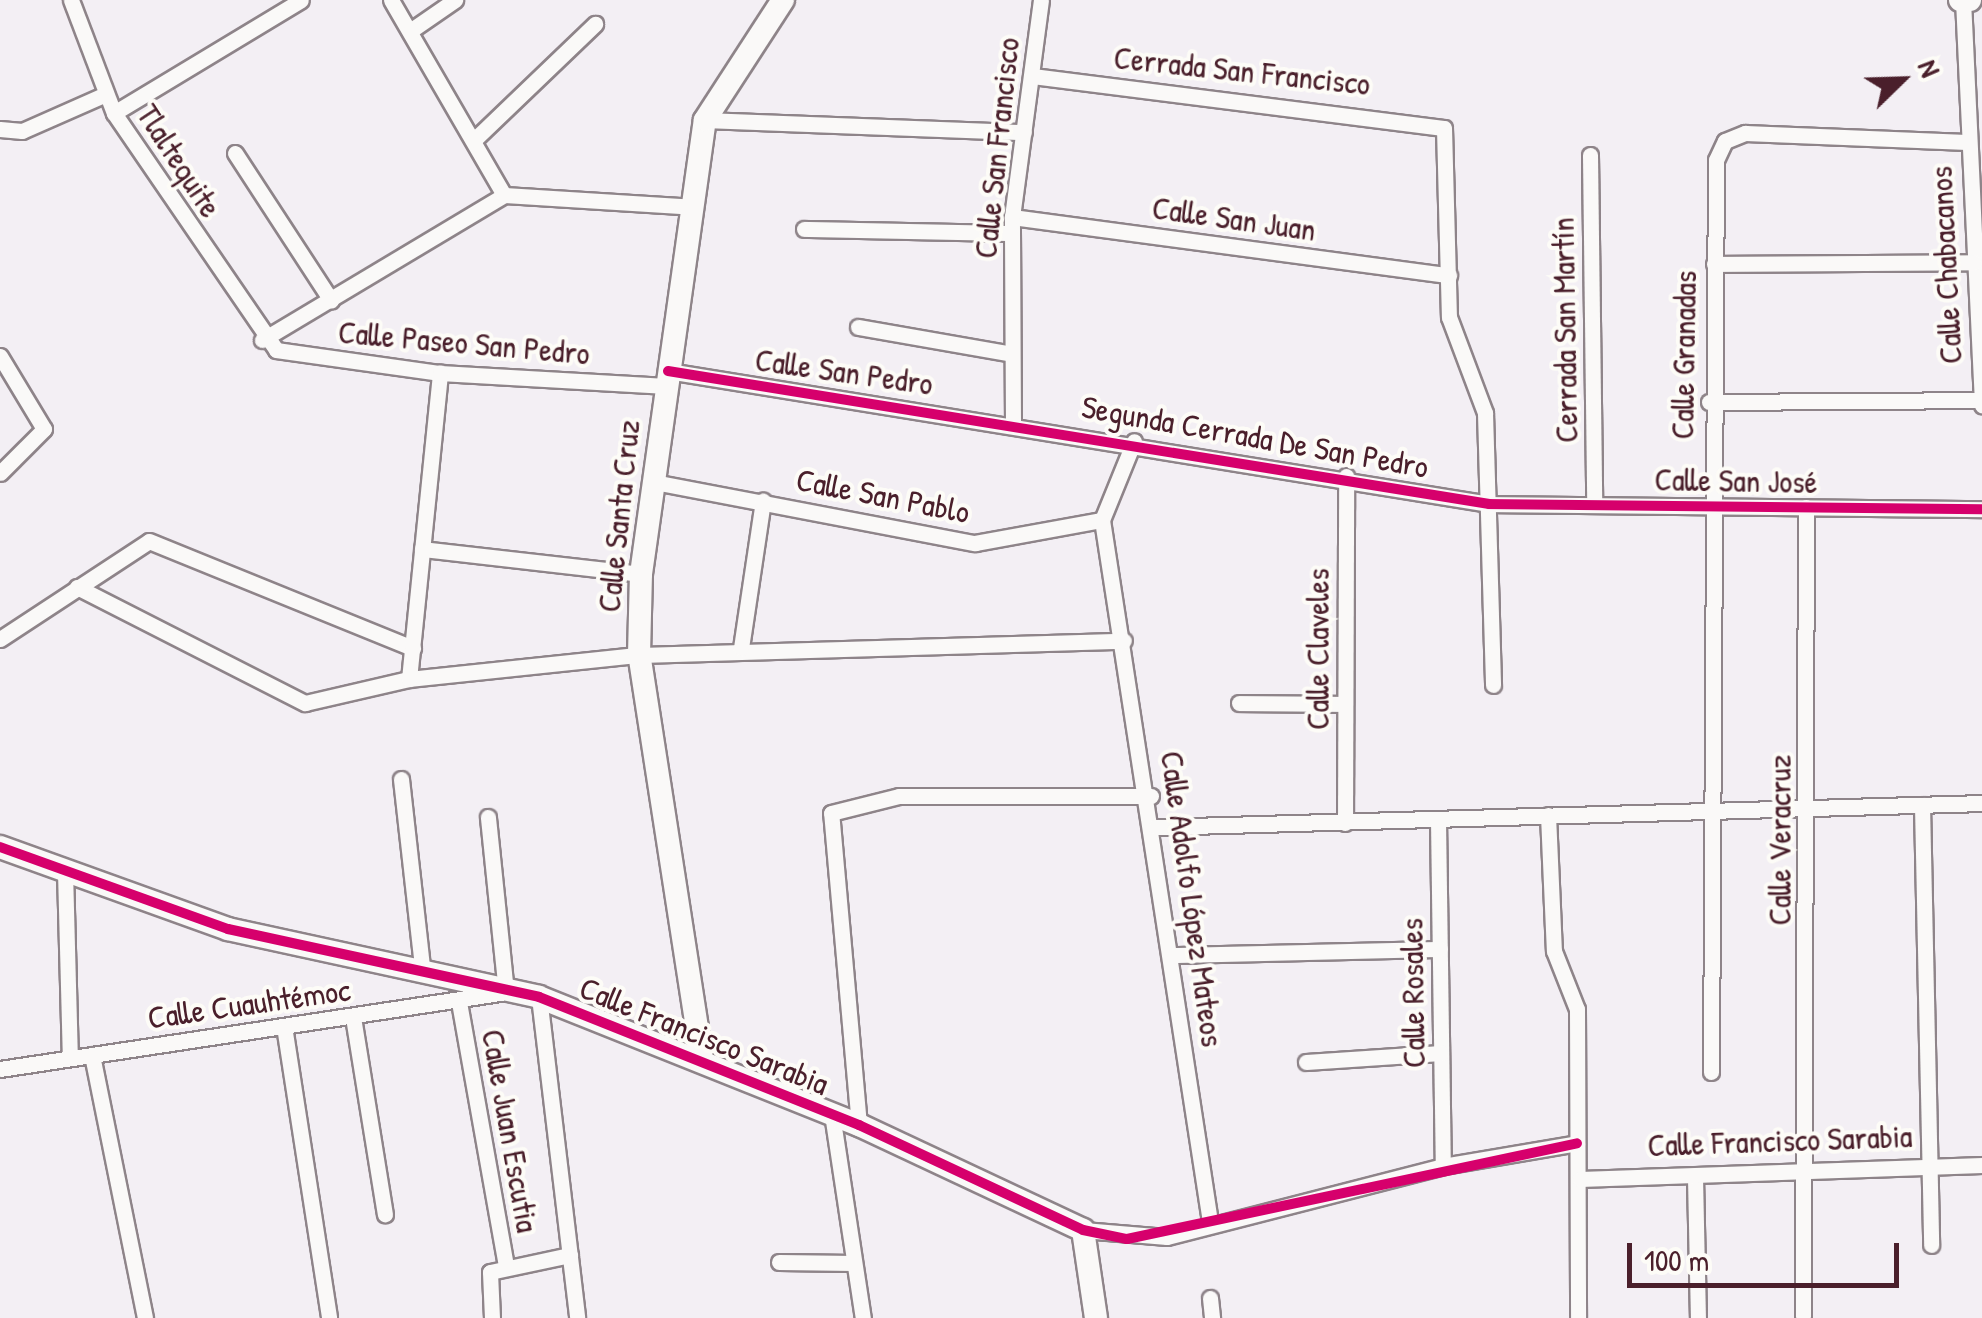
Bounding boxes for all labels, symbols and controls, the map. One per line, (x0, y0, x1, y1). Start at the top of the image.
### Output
north arrow (1852, 30, 1952, 130)
street label: Calle San Francisco (966, 36, 1028, 260)
street label: Cerrada San Francisco (1112, 38, 1372, 104)
text: N (1909, 54, 1950, 83)
street label: Tlaltequite (128, 97, 230, 225)
street label: Calle Chabacanos (1922, 165, 1970, 365)
street label: Calle San Juan (1150, 189, 1318, 249)
street label: Cerrada San Martín (1544, 217, 1586, 443)
street label: Calle Granadas (1663, 270, 1705, 440)
street label: Calle Paseo San Pedro (337, 313, 591, 373)
street label: Calle San Pedro (753, 341, 935, 403)
street label: Segunda Cerrada De San Pedro (1079, 388, 1431, 486)
street label: Calle Santa Cruz (590, 418, 648, 614)
street label: Calle San Pablo (793, 460, 973, 532)
street label: Calle San José (1654, 460, 1818, 502)
street label: Calle Claveles (1299, 568, 1337, 730)
street label: Calle Adolfo López Mateos (1152, 749, 1232, 1049)
street label: Calle Veracruz (1761, 755, 1799, 925)
street label: Calle Rosales (1392, 918, 1434, 1068)
street label: Calle Francisco Sarabia (574, 969, 834, 1103)
street label: Calle Cuauhtémoc (145, 971, 353, 1037)
street label: Calle Juan Escutia (473, 1027, 547, 1235)
street label: Calle Francisco Sarabia (1647, 1117, 1913, 1165)
scale bar (1632, 1223, 1904, 1285)
text: 100 m (1644, 1240, 1709, 1280)

